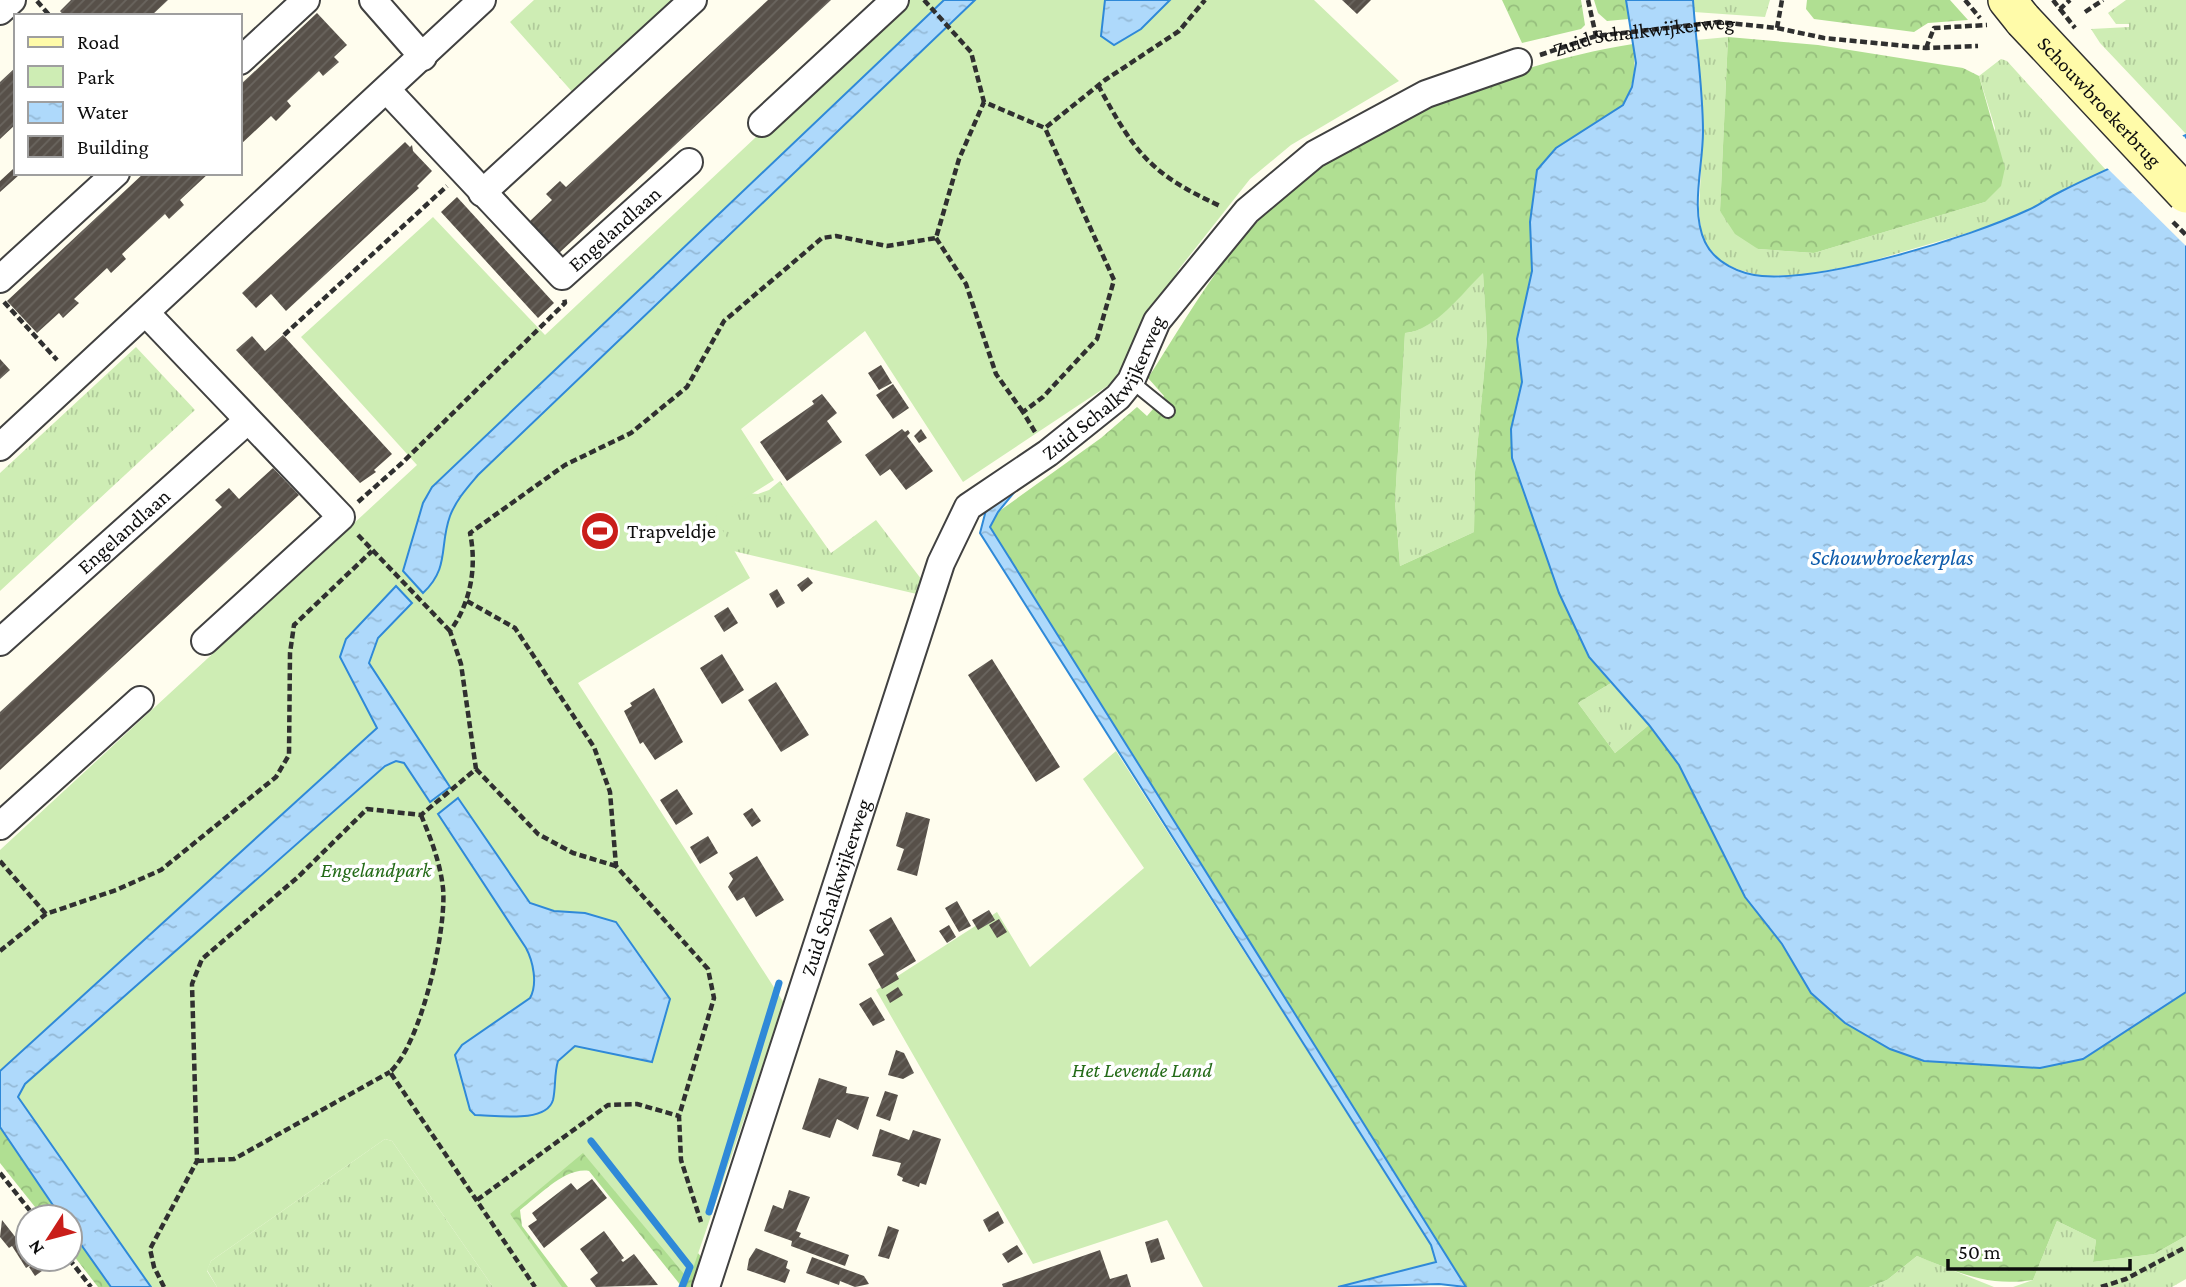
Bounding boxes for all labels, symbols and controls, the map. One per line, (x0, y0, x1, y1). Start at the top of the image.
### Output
street label: Zuid Schalkwijkerweg (1550, 10, 1736, 62)
legend (14, 14, 242, 175)
text: Road (77, 30, 120, 54)
street label: Schouwbroekerbrug (2033, 31, 2166, 172)
text: Park (77, 65, 114, 89)
text: Water (77, 100, 129, 124)
text: Building (77, 135, 149, 159)
street label: Engelandlaan (563, 181, 666, 276)
street label: Zuid Schalkwijkerweg (1037, 312, 1170, 465)
street label: Engelandlaan (73, 484, 175, 579)
sports icon: Trapveldje (579, 510, 621, 552)
place label: Trapveldje (627, 519, 716, 543)
water label: Schouwbroekerplas (1810, 544, 1975, 570)
street label: Zuid Schalkwijkerweg (796, 796, 876, 979)
park label: Engelandpark (321, 858, 432, 882)
park label: Het Levende Land (1072, 1058, 1213, 1082)
north arrow (14, 1203, 84, 1273)
scale bar (1948, 1228, 2130, 1272)
text: N (23, 1236, 48, 1259)
text: 50 m (1958, 1240, 2001, 1264)

